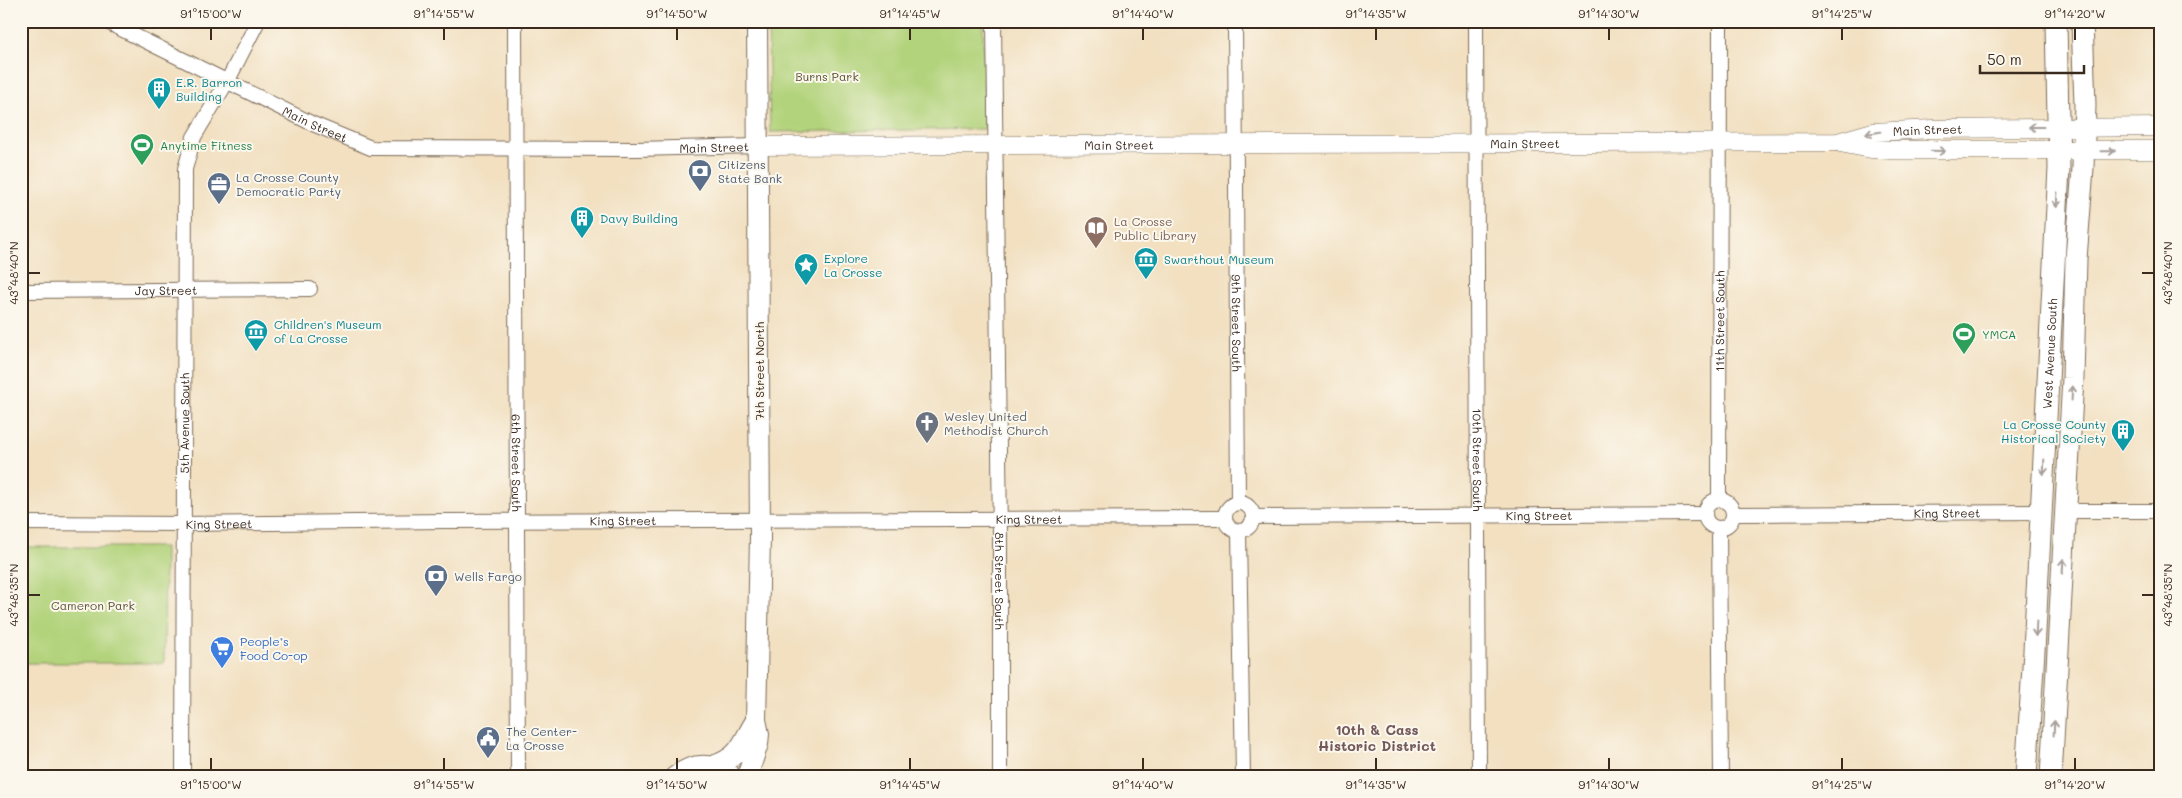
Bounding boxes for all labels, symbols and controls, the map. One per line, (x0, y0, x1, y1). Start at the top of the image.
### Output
text: 91°15'00"W (180, 5, 242, 21)
text: 91°14'55"W (414, 5, 474, 21)
text: 91°14'50"W (646, 5, 708, 21)
text: 91°14'45"W (880, 5, 940, 21)
text: 91°14'40"W (1112, 5, 1174, 21)
text: 91°14'35"W (1346, 5, 1406, 21)
text: 91°14'30"W (1578, 5, 1640, 21)
text: 91°14'25"W (1812, 5, 1872, 21)
text: 91°14'20"W (2045, 5, 2106, 21)
scale bar (1980, 42, 2083, 74)
text: 50 m (1987, 49, 2022, 69)
park label: Burns Park (795, 68, 859, 84)
place label: E.R. Barron Building (176, 74, 242, 104)
building icon: E.R. Barron Building (146, 76, 172, 110)
street label: Main Street (280, 102, 350, 145)
street label: Main Street (1892, 121, 1962, 139)
one-way arrow (2028, 122, 2044, 132)
one-way arrow (1866, 128, 1882, 138)
sports icon: Anytime Fitness (129, 132, 155, 166)
street label: Main Street (1490, 135, 1560, 151)
place label: Anytime Fitness (160, 137, 253, 153)
street label: Main Street (1084, 137, 1154, 153)
street label: Main Street (679, 138, 749, 156)
one-way arrow (1930, 146, 1946, 156)
one-way arrow (2100, 146, 2116, 156)
place label: Citizens State Bank (718, 156, 782, 186)
bank icon: Citizens State Bank (687, 158, 713, 192)
place label: La Crosse County Democratic Party (236, 169, 341, 199)
office icon: La Crosse County Democratic Party (206, 171, 232, 205)
one-way arrow (2053, 192, 2062, 208)
building icon: Davy Building (569, 205, 595, 239)
place label: Davy Building (600, 210, 678, 226)
place label: La Crosse Public Library (1114, 213, 1197, 243)
library icon: La Crosse Public Library (1083, 215, 1109, 249)
text: 43°48'40"N (5, 241, 21, 305)
text: 43°48'40"N (2159, 241, 2175, 305)
museum icon: Swarthout Museum (1133, 246, 1159, 280)
place label: Explore La Crosse (824, 250, 882, 280)
place label: Swarthout Museum (1164, 251, 1274, 267)
place icon: Explore La Crosse (793, 252, 819, 286)
street label: 11th Street South (1711, 270, 1727, 372)
street label: 9th Street South (1229, 274, 1245, 372)
street label: Jay Street (135, 282, 197, 298)
street label: West Avenue South (2039, 298, 2060, 409)
place label: Children's Museum of La Crosse (274, 316, 382, 346)
museum icon: Children's Museum of La Crosse (243, 318, 269, 352)
street label: 7th Street North (751, 321, 767, 420)
sports icon: YMCA (1951, 321, 1977, 355)
place label: YMCA (1982, 326, 2016, 342)
street label: 5th Avenue South (176, 372, 192, 473)
one-way arrow (2068, 385, 2077, 401)
place label: Wesley United Methodist Church (944, 408, 1048, 438)
street label: 10th Street South (1470, 408, 1486, 512)
church icon: Wesley United Methodist Church (914, 410, 940, 444)
street label: 6th Street South (509, 414, 525, 512)
place label: La Crosse County Historical Society (2001, 416, 2106, 446)
building icon: La Crosse County Historical Society (2110, 418, 2136, 452)
one-way arrow (2039, 458, 2049, 475)
street label: King Street (1914, 504, 1980, 521)
street label: King Street (1506, 507, 1572, 523)
street label: King Street (996, 511, 1062, 527)
street label: King Street (590, 512, 656, 528)
street label: King Street (186, 515, 252, 532)
street label: 8th Street South (992, 532, 1008, 630)
one-way arrow (2058, 558, 2067, 574)
bank icon: Wells Fargo (423, 563, 449, 597)
text: 43°48'35"N (5, 564, 21, 626)
text: 43°48'35"N (2159, 564, 2175, 626)
place label: Wells Fargo (454, 568, 522, 584)
park label: Cameron Park (51, 597, 135, 613)
one-way arrow (2031, 621, 2040, 637)
place label: People’s Food Co-op (240, 633, 308, 663)
supermarket icon: People’s Food Co-op (209, 635, 235, 669)
district label: 10th & Cass Historic District (1318, 720, 1436, 755)
one-way arrow (2049, 720, 2058, 736)
place label: The Center- La Crosse (506, 723, 577, 753)
public building icon: The Center- La Crosse (475, 725, 501, 759)
text: 91°15'00"W (180, 776, 242, 792)
text: 91°14'55"W (414, 776, 474, 792)
text: 91°14'50"W (646, 776, 708, 792)
text: 91°14'45"W (880, 776, 940, 792)
text: 91°14'40"W (1112, 776, 1174, 792)
text: 91°14'35"W (1346, 776, 1406, 792)
text: 91°14'30"W (1578, 776, 1640, 792)
text: 91°14'25"W (1812, 776, 1872, 792)
text: 91°14'20"W (2045, 776, 2106, 792)

